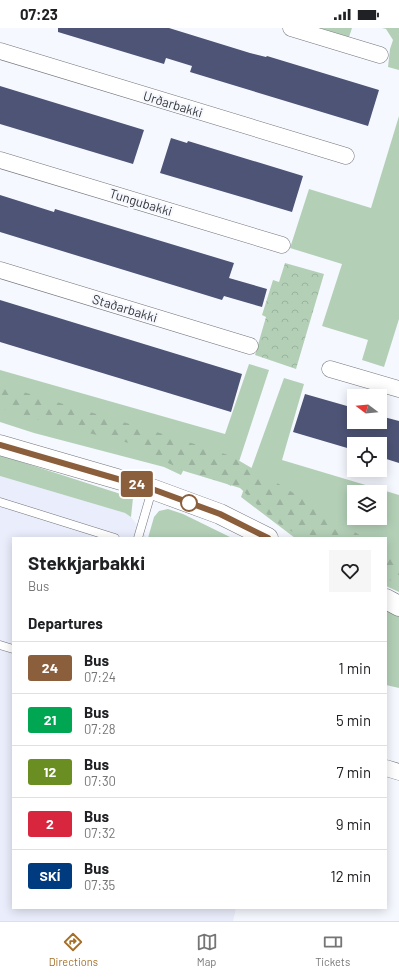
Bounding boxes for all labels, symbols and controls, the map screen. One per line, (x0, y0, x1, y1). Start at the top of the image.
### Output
text: 07:23 (20, 5, 58, 23)
street label: Urðarbakki (141, 87, 205, 121)
street label: Tungubakki (108, 185, 174, 219)
street label: Staðarbakki (90, 291, 160, 325)
north arrow (347, 389, 387, 429)
map controls (347, 389, 387, 525)
button: locate (347, 437, 387, 477)
line badge: 24 (119, 471, 155, 497)
text: 24 (129, 475, 145, 492)
button: layers (347, 485, 387, 525)
unlabelled marker (180, 494, 198, 512)
button: heart (329, 550, 371, 592)
text: Stekkjarbakki (28, 551, 145, 574)
text: Bus (28, 578, 49, 594)
text: Departures (28, 614, 103, 632)
text: Bus (84, 651, 109, 669)
text: 24 (42, 659, 58, 676)
text: 1 min (338, 659, 371, 677)
text: 07:24 (84, 669, 116, 685)
text: Bus (84, 703, 109, 721)
text: 21 (44, 711, 56, 728)
text: 5 min (336, 711, 371, 729)
text: 07:28 (84, 721, 116, 737)
text: Bus (84, 755, 109, 773)
text: 12 (44, 763, 56, 780)
text: 7 min (337, 763, 371, 781)
text: 07:30 (84, 773, 116, 789)
text: Bus (84, 807, 109, 825)
text: 2 (46, 815, 54, 832)
text: 9 min (336, 815, 371, 833)
text: 07:32 (84, 825, 116, 841)
text: Bus (84, 859, 109, 877)
text: SKÍ (40, 867, 60, 884)
text: 12 min (330, 867, 371, 885)
text: 07:35 (84, 877, 115, 893)
tab: Directions (49, 931, 98, 968)
tab: Map (196, 931, 218, 968)
tab: Tickets (315, 931, 350, 968)

